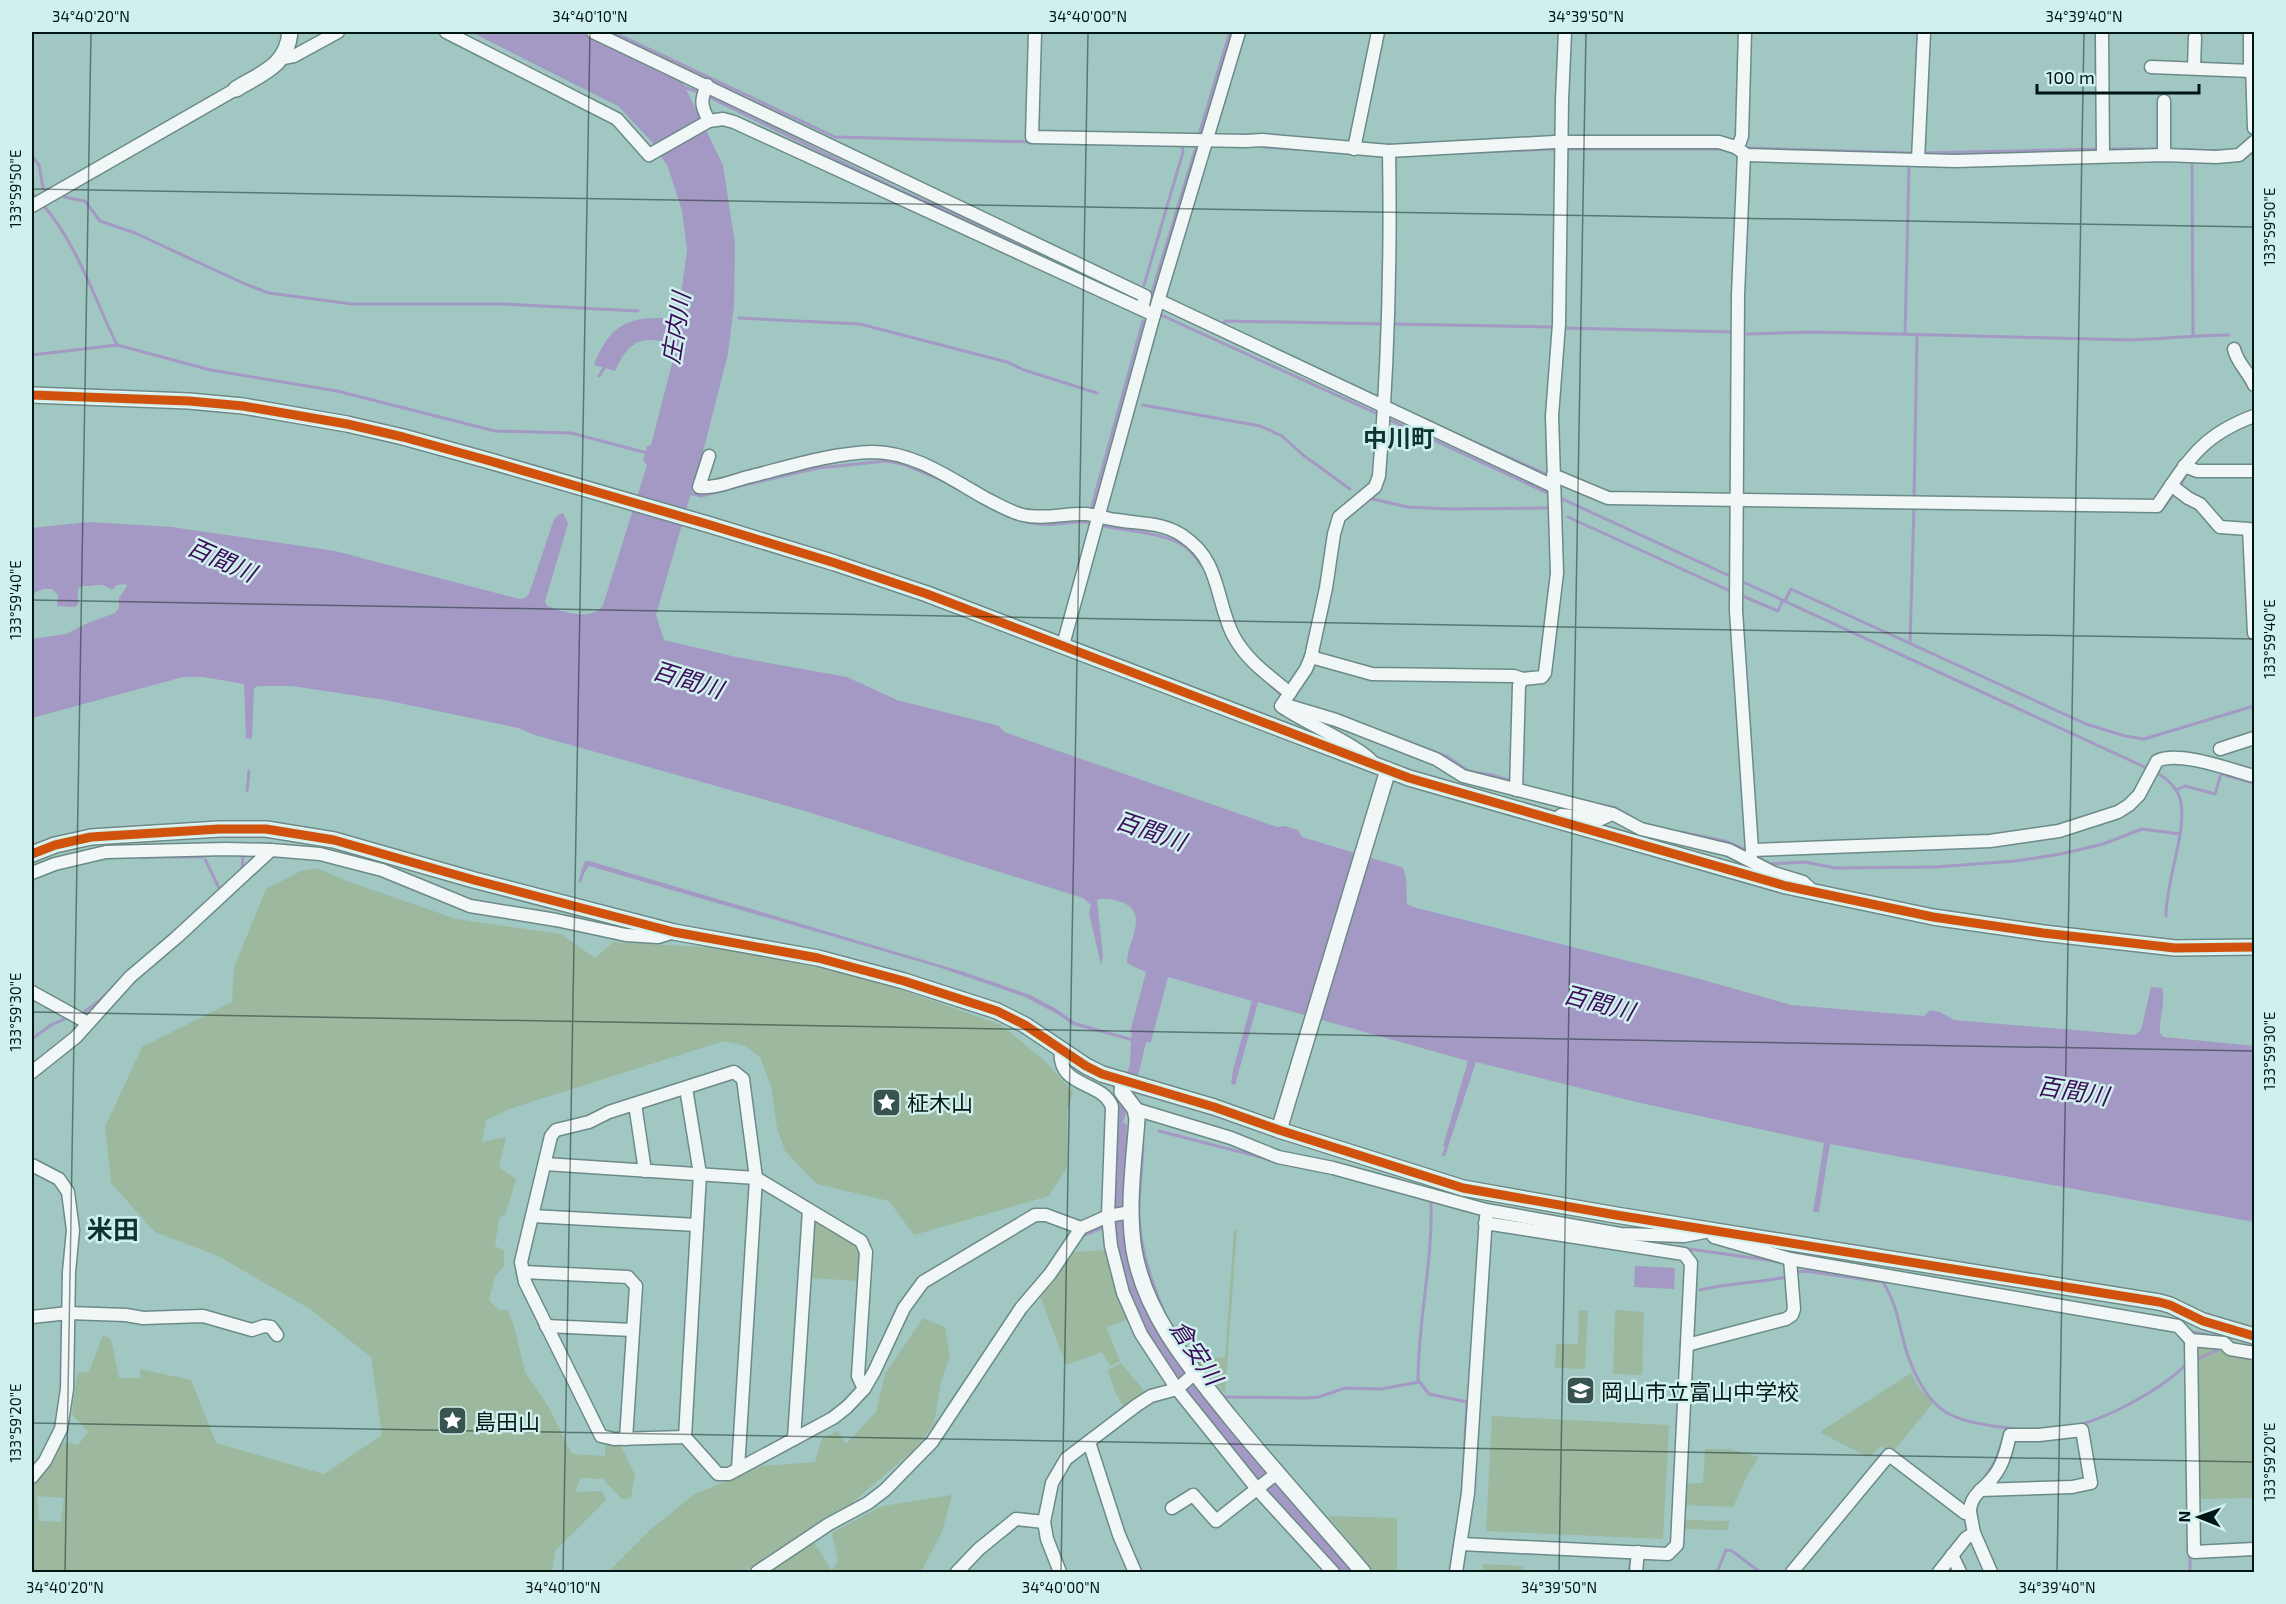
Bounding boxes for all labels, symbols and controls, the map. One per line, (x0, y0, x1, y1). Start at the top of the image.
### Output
text: 34°40'20"N (52, 7, 130, 25)
text: 34°40'10"N (552, 7, 628, 25)
text: 34°40'00"N (1049, 7, 1127, 25)
text: 34°39'50"N (1548, 7, 1624, 25)
text: 34°39'40"N (2046, 7, 2122, 25)
scale bar (2037, 57, 2199, 95)
text: 100 m (2046, 66, 2095, 88)
text: 133°59'50"E (6, 150, 24, 228)
text: 133°59'50"E (2260, 188, 2278, 266)
water label: 庄内川 (655, 287, 695, 366)
district label: 中川町 (1363, 423, 1435, 452)
water label: 百間川 (183, 531, 264, 588)
text: 133°59'40"E (6, 560, 24, 640)
text: 133°59'40"E (2260, 599, 2278, 679)
water label: 百間川 (649, 655, 730, 704)
water label: 百間川 (1112, 805, 1193, 856)
text: 133°59'30"E (6, 973, 24, 1051)
water label: 百間川 (1560, 979, 1640, 1026)
text: 133°59'30"E (2260, 1012, 2278, 1090)
water label: 百間川 (2035, 1070, 2114, 1110)
place icon: 柾木山 (870, 1086, 902, 1118)
place label: 柾木山 (907, 1089, 973, 1115)
district label: 米田 (87, 1213, 139, 1244)
water label: 倉安川 (1165, 1314, 1231, 1392)
school or university icon: 岡山市立富山中学校 (1564, 1375, 1596, 1407)
place label: 岡山市立富山中学校 (1601, 1378, 1799, 1404)
text: 133°59'20"E (6, 1383, 24, 1463)
place icon: 島田山 (437, 1405, 469, 1437)
place label: 島田山 (474, 1408, 540, 1434)
text: 133°59'20"E (2260, 1422, 2278, 1502)
north arrow (2169, 1487, 2229, 1547)
text: N (2174, 1511, 2193, 1523)
text: 34°40'20"N (26, 1578, 104, 1596)
text: 34°40'10"N (525, 1578, 601, 1596)
text: 34°40'00"N (1022, 1578, 1100, 1596)
text: 34°39'50"N (1521, 1578, 1597, 1596)
text: 34°39'40"N (2019, 1578, 2095, 1596)

